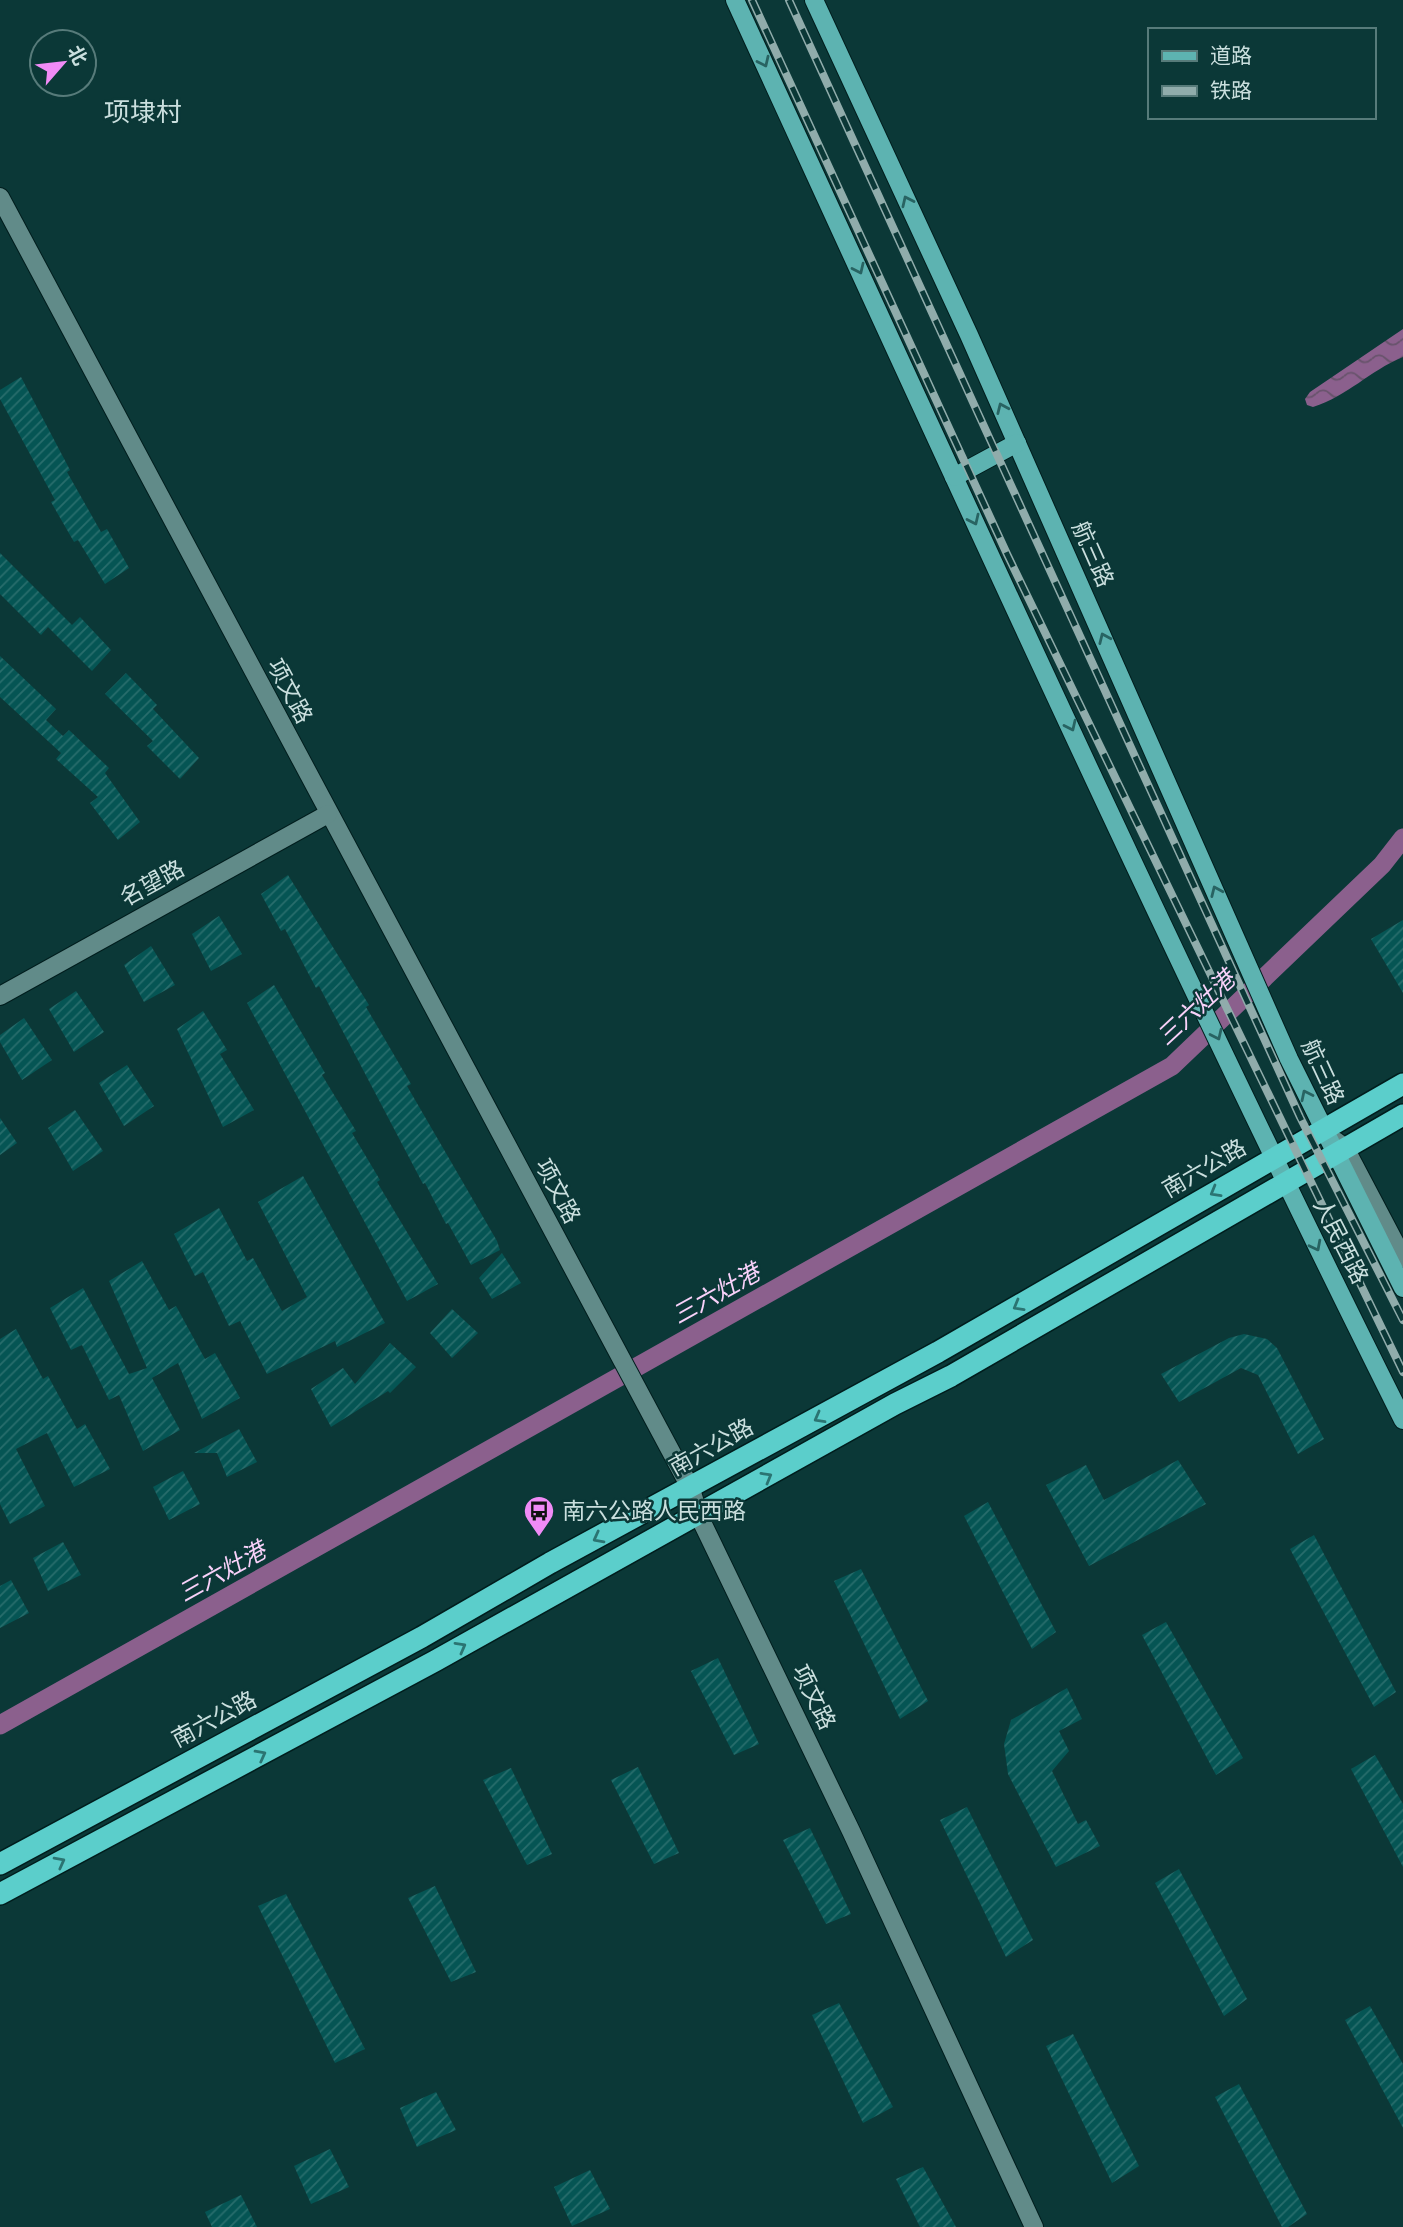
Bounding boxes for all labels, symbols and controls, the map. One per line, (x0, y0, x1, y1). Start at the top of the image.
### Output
north arrow (28, 28, 98, 98)
legend (1148, 28, 1375, 119)
text: 北 (63, 41, 93, 69)
text: 道路 (1210, 41, 1252, 69)
one-way arrow (756, 55, 770, 67)
text: 铁路 (1210, 76, 1252, 104)
district label: 项埭村 (104, 94, 182, 128)
one-way arrow (902, 196, 916, 208)
one-way arrow (851, 262, 865, 274)
one-way arrow (996, 403, 1010, 415)
one-way arrow (966, 513, 980, 525)
street label: 航三路 (1066, 516, 1122, 591)
one-way arrow (1098, 633, 1112, 646)
street label: 项文路 (261, 653, 320, 728)
one-way arrow (1063, 719, 1077, 731)
street label: 名望路 (114, 852, 189, 912)
one-way arrow (1210, 886, 1224, 898)
water label: 三六灶港 (1149, 961, 1244, 1052)
one-way arrow (1209, 1028, 1223, 1040)
street label: 航三路 (1296, 1034, 1352, 1109)
one-way arrow (1301, 1089, 1315, 1102)
street label: 南六公路 (1156, 1131, 1251, 1203)
street label: 项文路 (529, 1153, 588, 1228)
one-way arrow (1209, 1184, 1222, 1197)
street label: 人民西路 (1308, 1193, 1376, 1288)
one-way arrow (1308, 1239, 1322, 1251)
water label: 三六灶港 (666, 1254, 768, 1330)
one-way arrow (1012, 1298, 1025, 1311)
one-way arrow (814, 1410, 827, 1423)
street label: 南六公路 (663, 1411, 758, 1482)
one-way arrow (760, 1472, 772, 1485)
bus stop icon: 南六公路人民西路 (522, 1494, 556, 1538)
place label: 南六公路人民西路 (562, 1495, 746, 1525)
one-way arrow (593, 1529, 605, 1543)
water label: 三六灶港 (172, 1532, 274, 1608)
one-way arrow (454, 1642, 466, 1655)
street label: 项文路 (786, 1659, 844, 1734)
street label: 南六公路 (166, 1683, 261, 1753)
one-way arrow (254, 1749, 266, 1763)
one-way arrow (53, 1857, 65, 1870)

